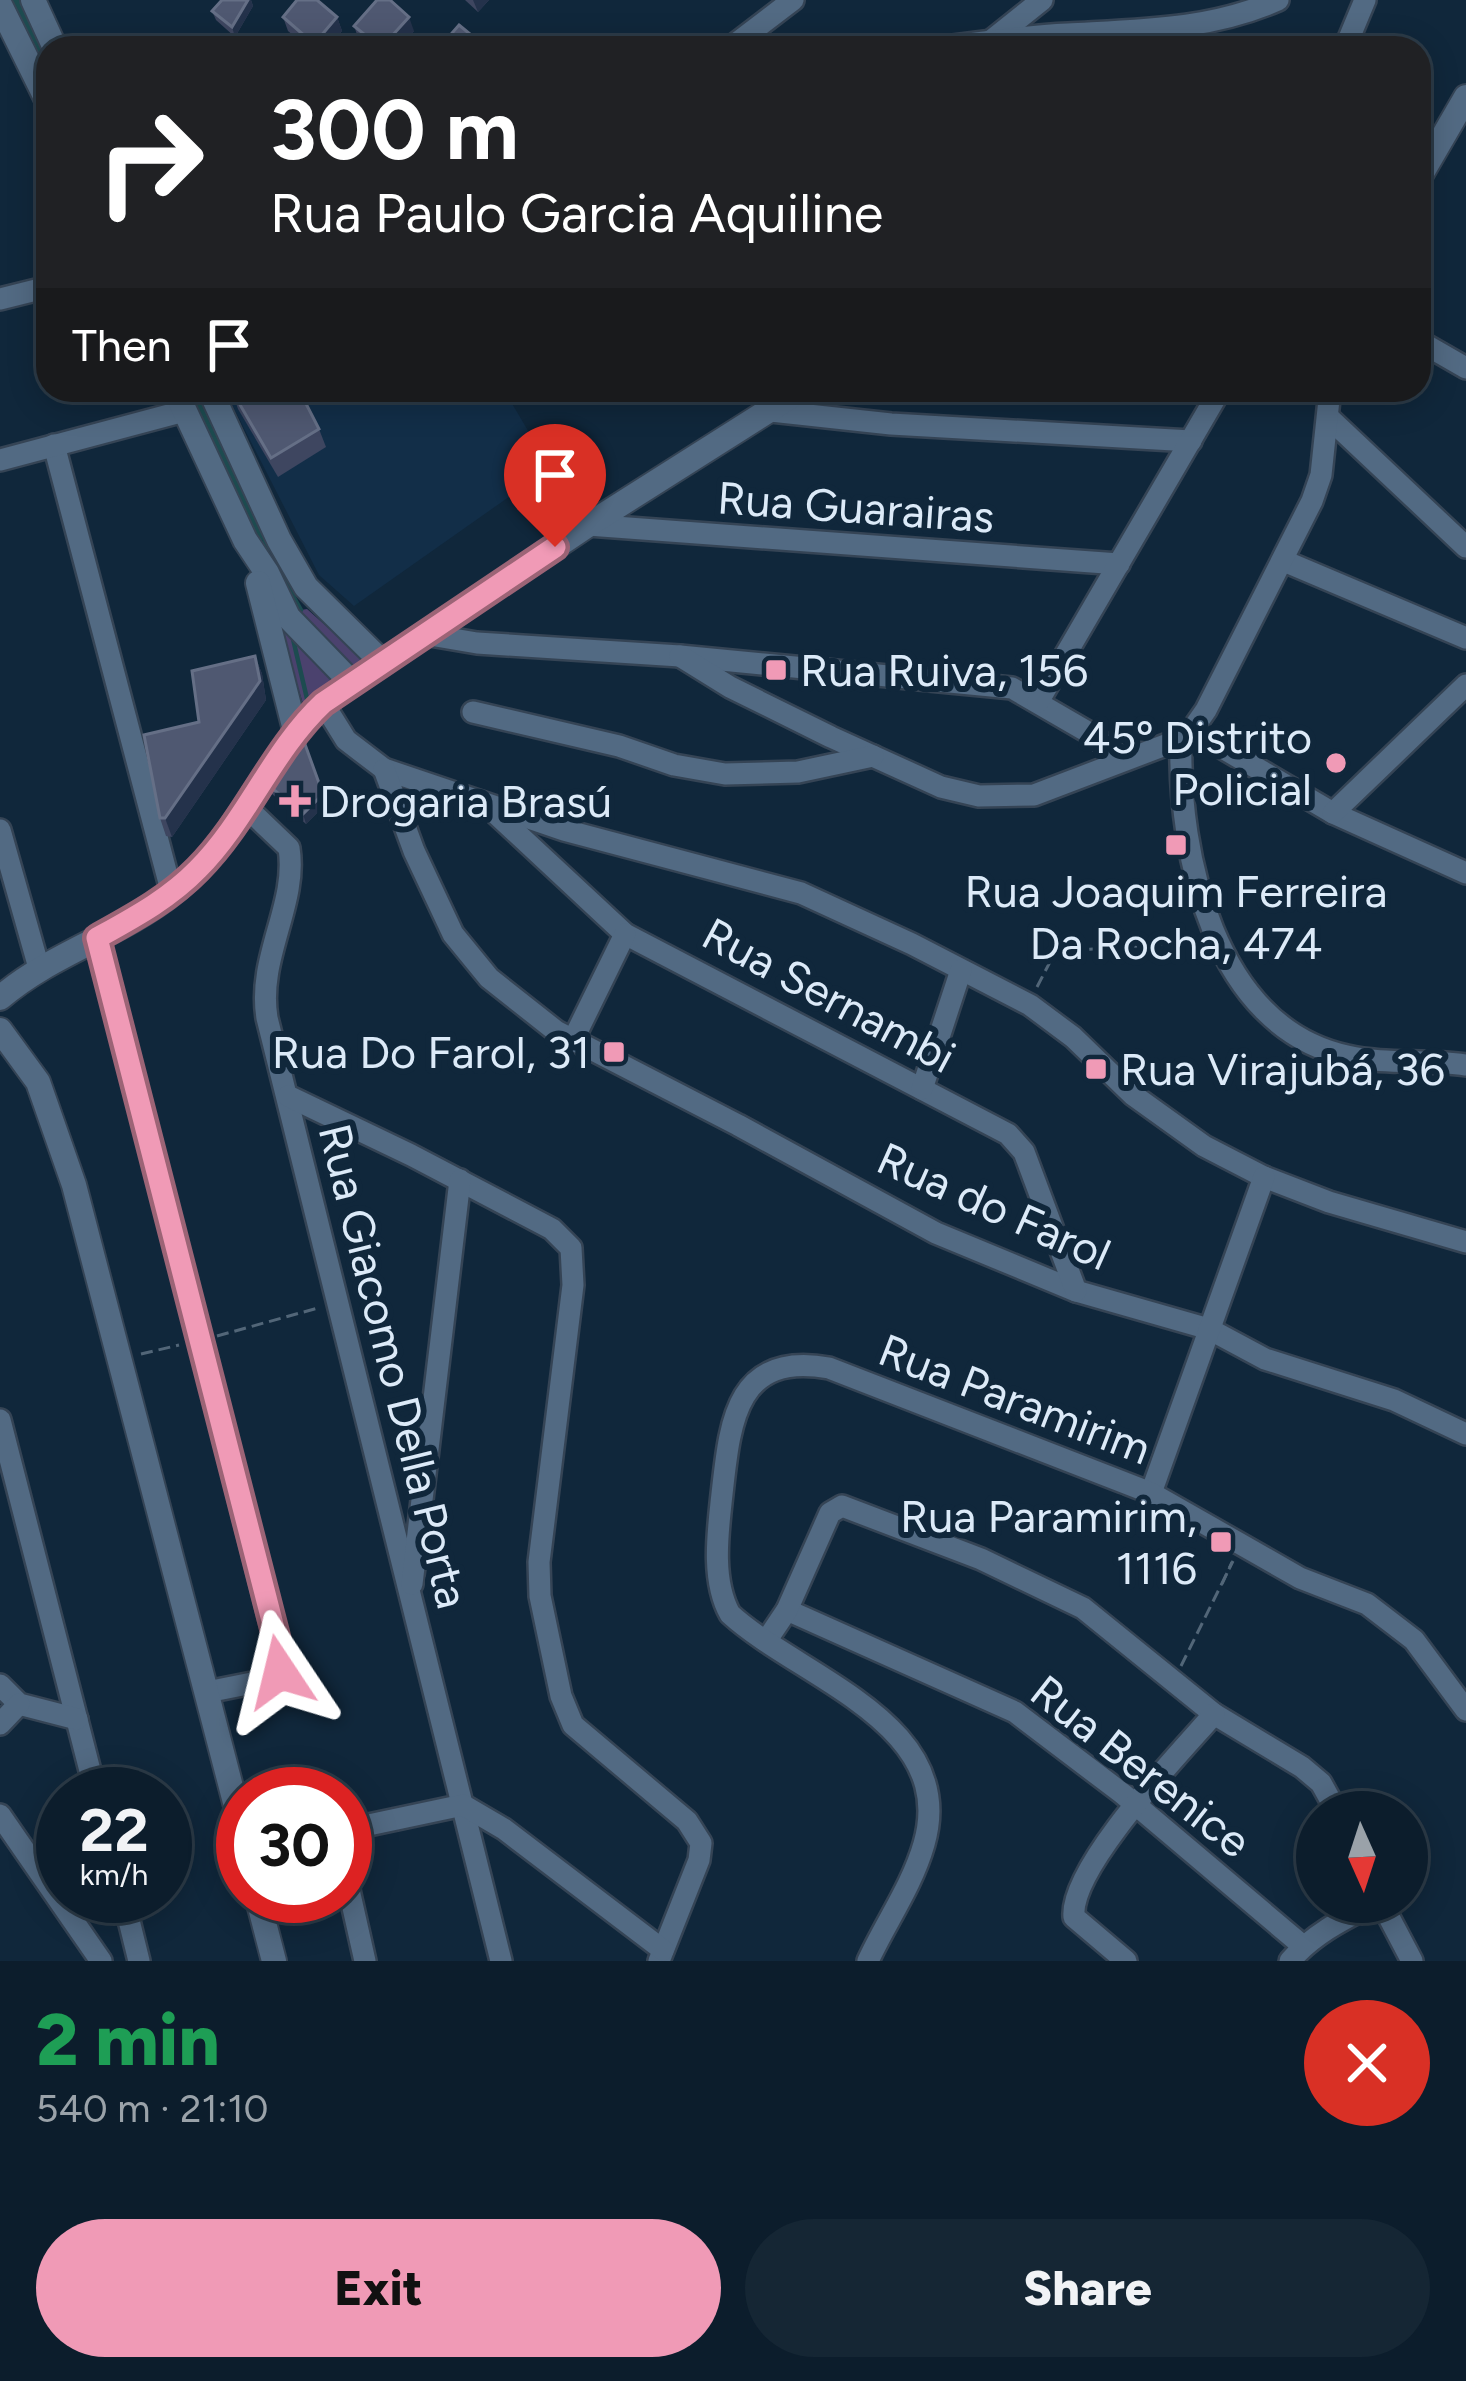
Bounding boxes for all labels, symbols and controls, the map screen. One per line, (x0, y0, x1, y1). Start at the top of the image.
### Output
text: 300 m (270, 79, 519, 180)
icon: right (72, 84, 228, 240)
text: Rua Paulo Garcia Aquiline (270, 181, 883, 246)
icon: arrive (196, 312, 262, 378)
text: Then (72, 318, 172, 372)
pin (504, 424, 606, 547)
icon: arrive (522, 442, 588, 508)
street label: Rua Guarairas (716, 470, 996, 544)
place label: Rua Ruiva, 156 (800, 643, 1088, 697)
marker: Rua Ruiva, 156 (763, 657, 789, 683)
place label: 45º Distrito Policial (1083, 710, 1312, 816)
marker: 45º Distrito Policial (1323, 750, 1349, 776)
place label: Drogaria Brasú (319, 774, 612, 828)
marker: Drogaria Brasú (282, 788, 308, 814)
marker: Rua Joaquim Ferreira Da Rocha, 474 (1163, 832, 1189, 858)
place label: Rua Joaquim Ferreira Da Rocha, 474 (965, 864, 1387, 970)
street label: Rua Sernambi (694, 906, 964, 1084)
place label: Rua Do Farol, 31 (272, 1025, 590, 1079)
marker: Rua Do Farol, 31 (601, 1039, 627, 1065)
place label: Rua Virajubá, 36 (1120, 1042, 1445, 1096)
marker: Rua Virajubá, 36 (1083, 1056, 1109, 1082)
street label: Rua Giacomo Della Porta (308, 1118, 480, 1614)
street label: Rua do Farol (869, 1131, 1119, 1281)
street label: Rua Paramirim (871, 1322, 1159, 1476)
place label: Rua Paramirim, 1116 (900, 1489, 1197, 1595)
marker: Rua Paramirim, 1116 (1208, 1529, 1234, 1555)
position arrow (217, 1609, 343, 1735)
street label: Rua Berenice (1020, 1664, 1262, 1868)
speed limit sign: 30 (216, 1767, 372, 1923)
north arrow (1296, 1791, 1428, 1923)
map controls (1296, 1791, 1428, 1923)
text: 22 (79, 1794, 149, 1866)
text: km/h (80, 1856, 148, 1893)
text: 2 min (36, 1997, 220, 2083)
button: close (1304, 2000, 1430, 2126)
text: 540 m · 21:10 (36, 2085, 269, 2132)
button: Exit (36, 2219, 721, 2357)
button: Share (745, 2219, 1430, 2357)

